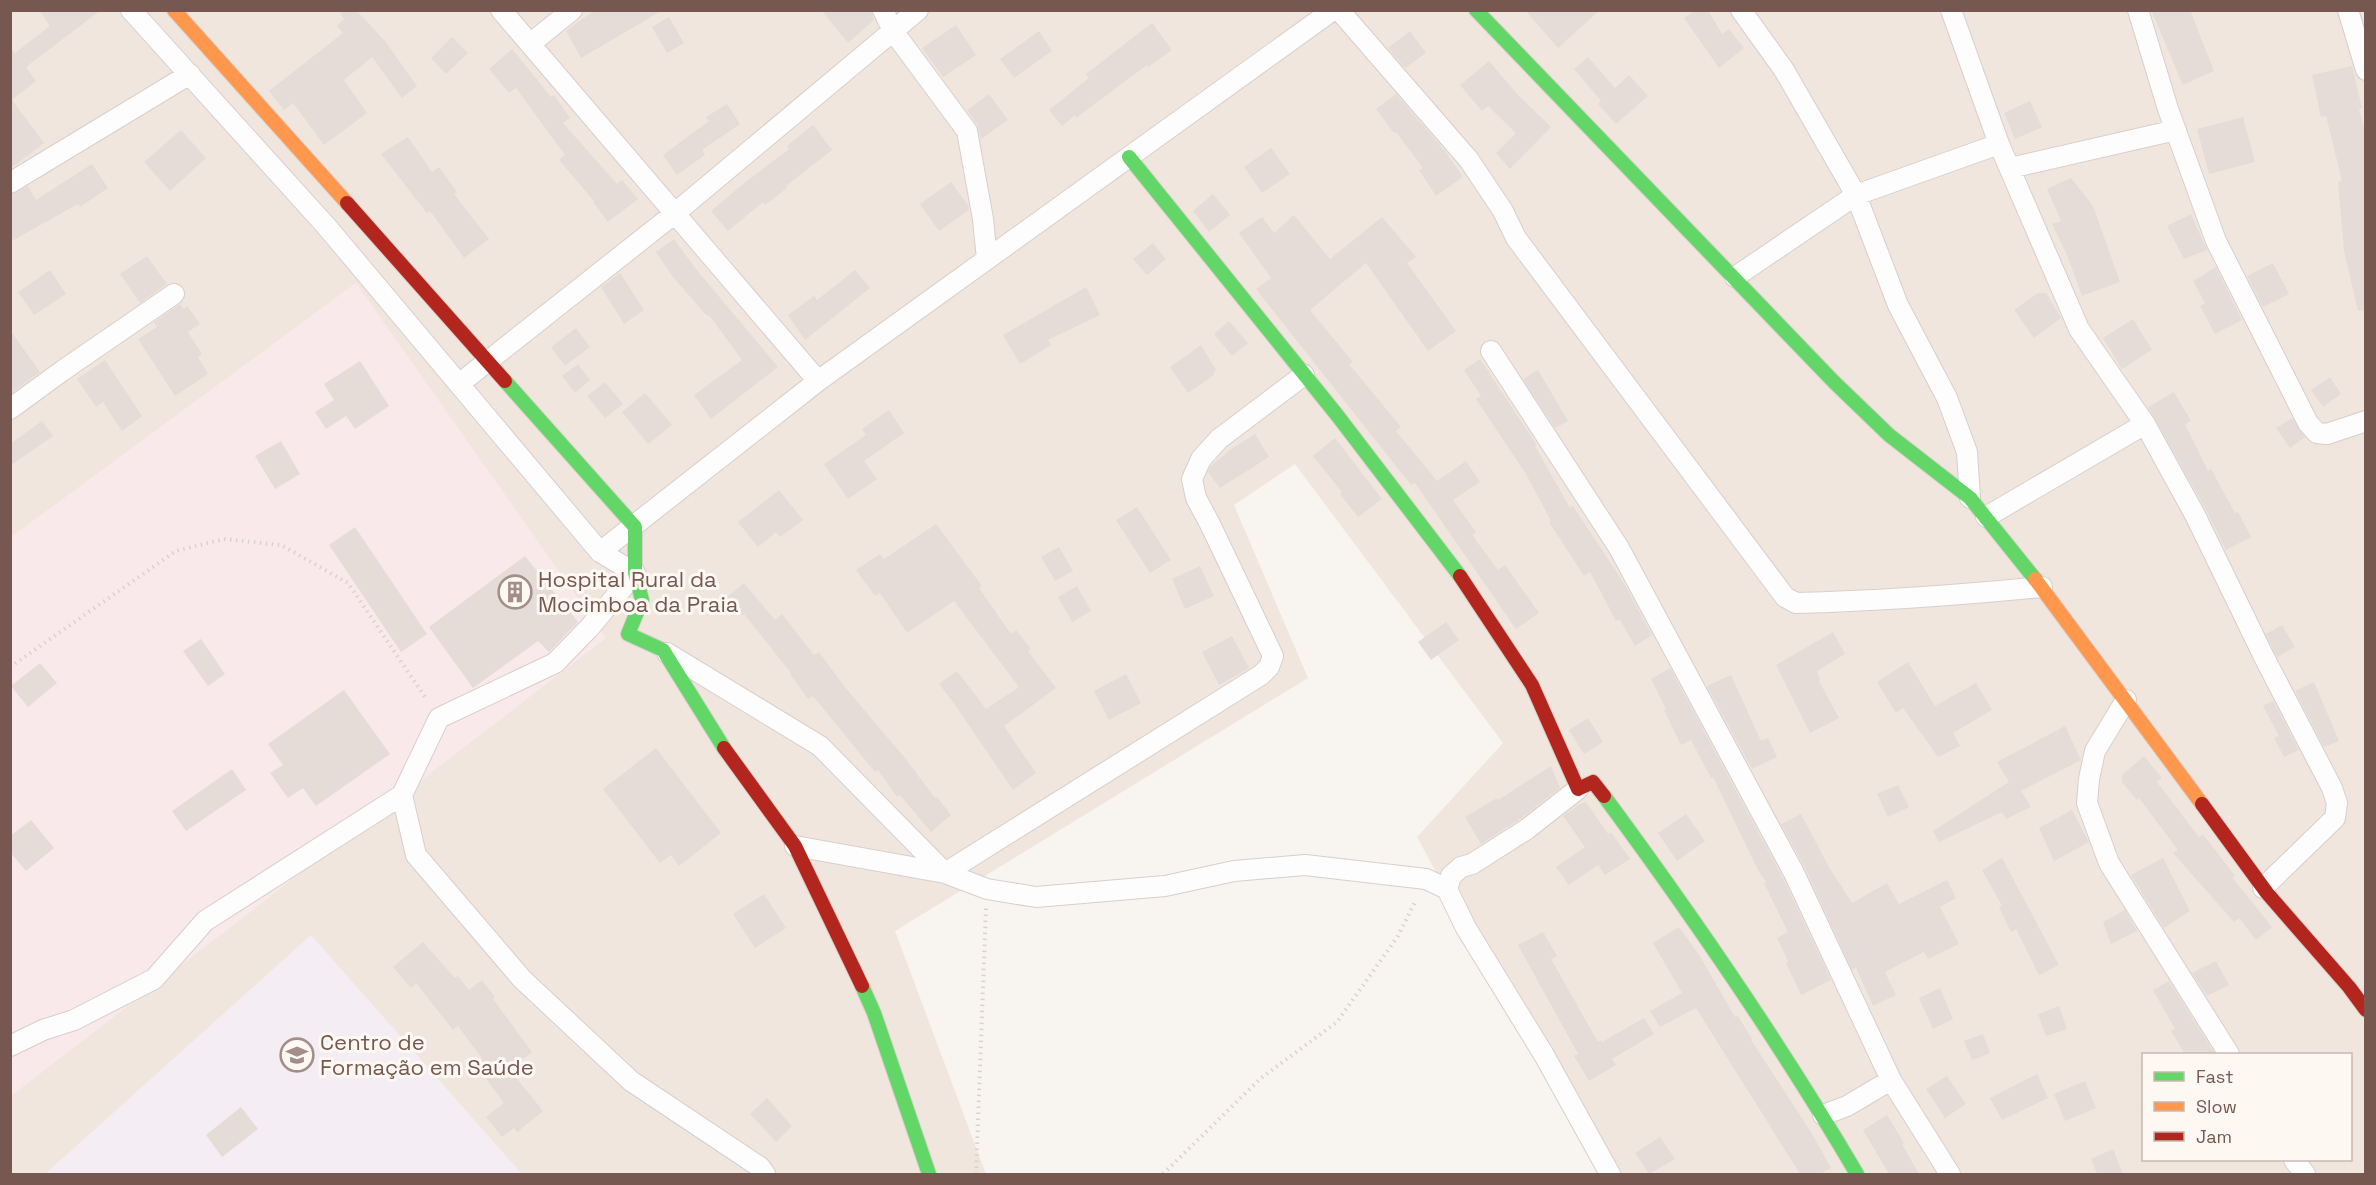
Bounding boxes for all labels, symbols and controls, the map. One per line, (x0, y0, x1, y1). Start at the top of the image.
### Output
place label: Hospital Rural da Mocimboa da Praia (538, 565, 739, 618)
building icon: Hospital Rural da Mocimboa da Praia (497, 574, 533, 610)
place label: Centro de Formação em Saúde (320, 1028, 534, 1081)
school or university icon: Centro de Formação em Saúde (279, 1037, 315, 1073)
legend (2142, 1053, 2352, 1161)
text: Fast (2196, 1065, 2233, 1088)
text: Slow (2196, 1095, 2237, 1118)
text: Jam (2196, 1125, 2232, 1148)

